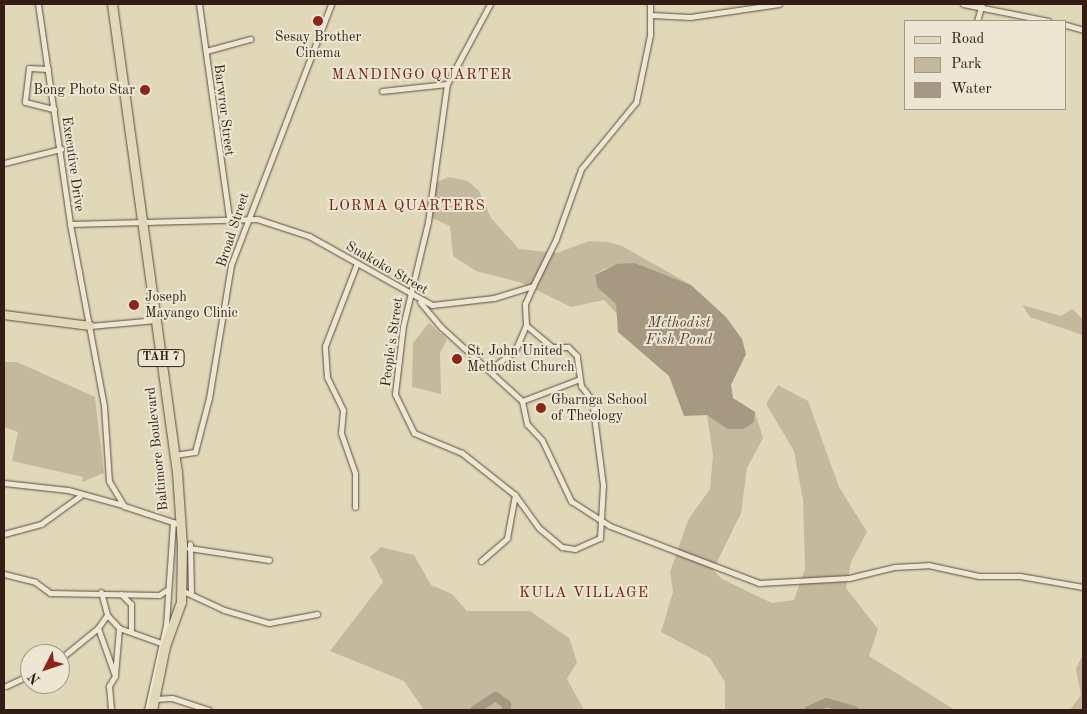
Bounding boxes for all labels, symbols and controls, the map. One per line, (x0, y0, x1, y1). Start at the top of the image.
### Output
marker: Sesay Brother Cinema (312, 15, 324, 27)
legend (904, 20, 1067, 110)
place label: Sesay Brother Cinema (275, 29, 361, 62)
text: Road (951, 32, 984, 47)
text: Park (951, 57, 982, 72)
street label: Barwror Street (210, 63, 238, 157)
district label: MANDINGO QUARTER (330, 67, 514, 85)
place label: Bong Photo Star (33, 82, 135, 98)
text: Water (951, 82, 992, 97)
marker: Bong Photo Star (139, 84, 151, 96)
street label: Executive Drive (58, 115, 88, 213)
street label: Broad Street (213, 191, 253, 269)
district label: LORMA QUARTERS (326, 198, 488, 216)
street label: Suakoko Street (343, 238, 431, 298)
place label: Joseph Mayango Clinic (145, 289, 238, 322)
street label: People's Street (377, 296, 407, 388)
marker: Joseph Mayango Clinic (127, 298, 141, 312)
water label: Methodist Fish Pond (646, 314, 712, 349)
place label: St. John United Methodist Church (467, 343, 575, 376)
road number: TAH 7 (137, 348, 185, 368)
marker: St. John United Methodist Church (451, 353, 463, 365)
street label: Baltimore Boulevard (142, 386, 172, 512)
place label: Gbarnga School of Theology (551, 392, 647, 424)
marker: Gbarnga School of Theology (535, 402, 547, 414)
district label: KULA VILLAGE (517, 585, 651, 603)
north arrow (20, 644, 70, 694)
text: N (26, 670, 43, 687)

